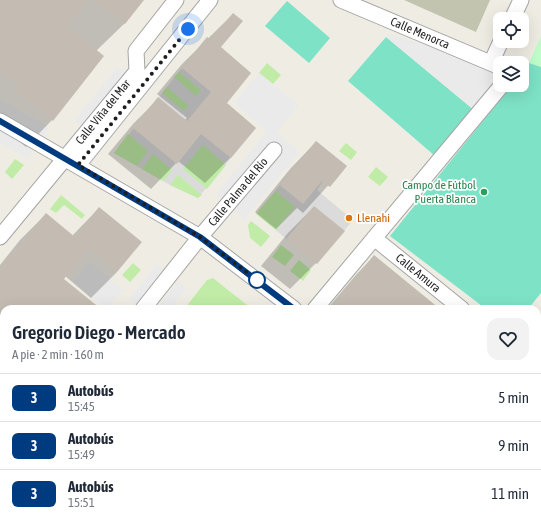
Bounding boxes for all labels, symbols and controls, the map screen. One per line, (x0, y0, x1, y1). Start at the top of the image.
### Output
map controls (493, 12, 529, 92)
button: locate (493, 12, 529, 48)
street label: Calle Menorca (388, 14, 452, 52)
your location (178, 19, 198, 39)
button: layers (493, 56, 529, 92)
street label: Calle Viña del Mar (73, 76, 134, 147)
street label: Calle Palma del Río (205, 155, 271, 229)
place label: Campo de Fútbol Puerta Blanca (402, 178, 477, 206)
marker: Campo de Fútbol Puerta Blanca (479, 187, 489, 197)
place label: Llenahi (357, 211, 390, 225)
marker: Llenahi (344, 213, 354, 223)
street label: Calle Amura (393, 251, 443, 295)
unlabelled marker (248, 271, 266, 289)
button: heart (487, 318, 529, 360)
text: Gregorio Diego - Mercado (12, 321, 186, 343)
text: A pie · 2 min · 160 m (12, 347, 104, 362)
text: Autobús (68, 382, 113, 399)
text: 5 min (498, 389, 529, 406)
text: 3 (31, 390, 37, 406)
text: 15:45 (68, 399, 95, 414)
text: Autobús (68, 430, 113, 447)
text: 9 min (498, 437, 529, 454)
text: 3 (31, 438, 37, 454)
text: 15:49 (68, 447, 95, 462)
text: Autobús (68, 478, 113, 495)
text: 11 min (491, 485, 529, 502)
text: 3 (31, 486, 37, 502)
text: 15:51 (68, 495, 95, 510)

